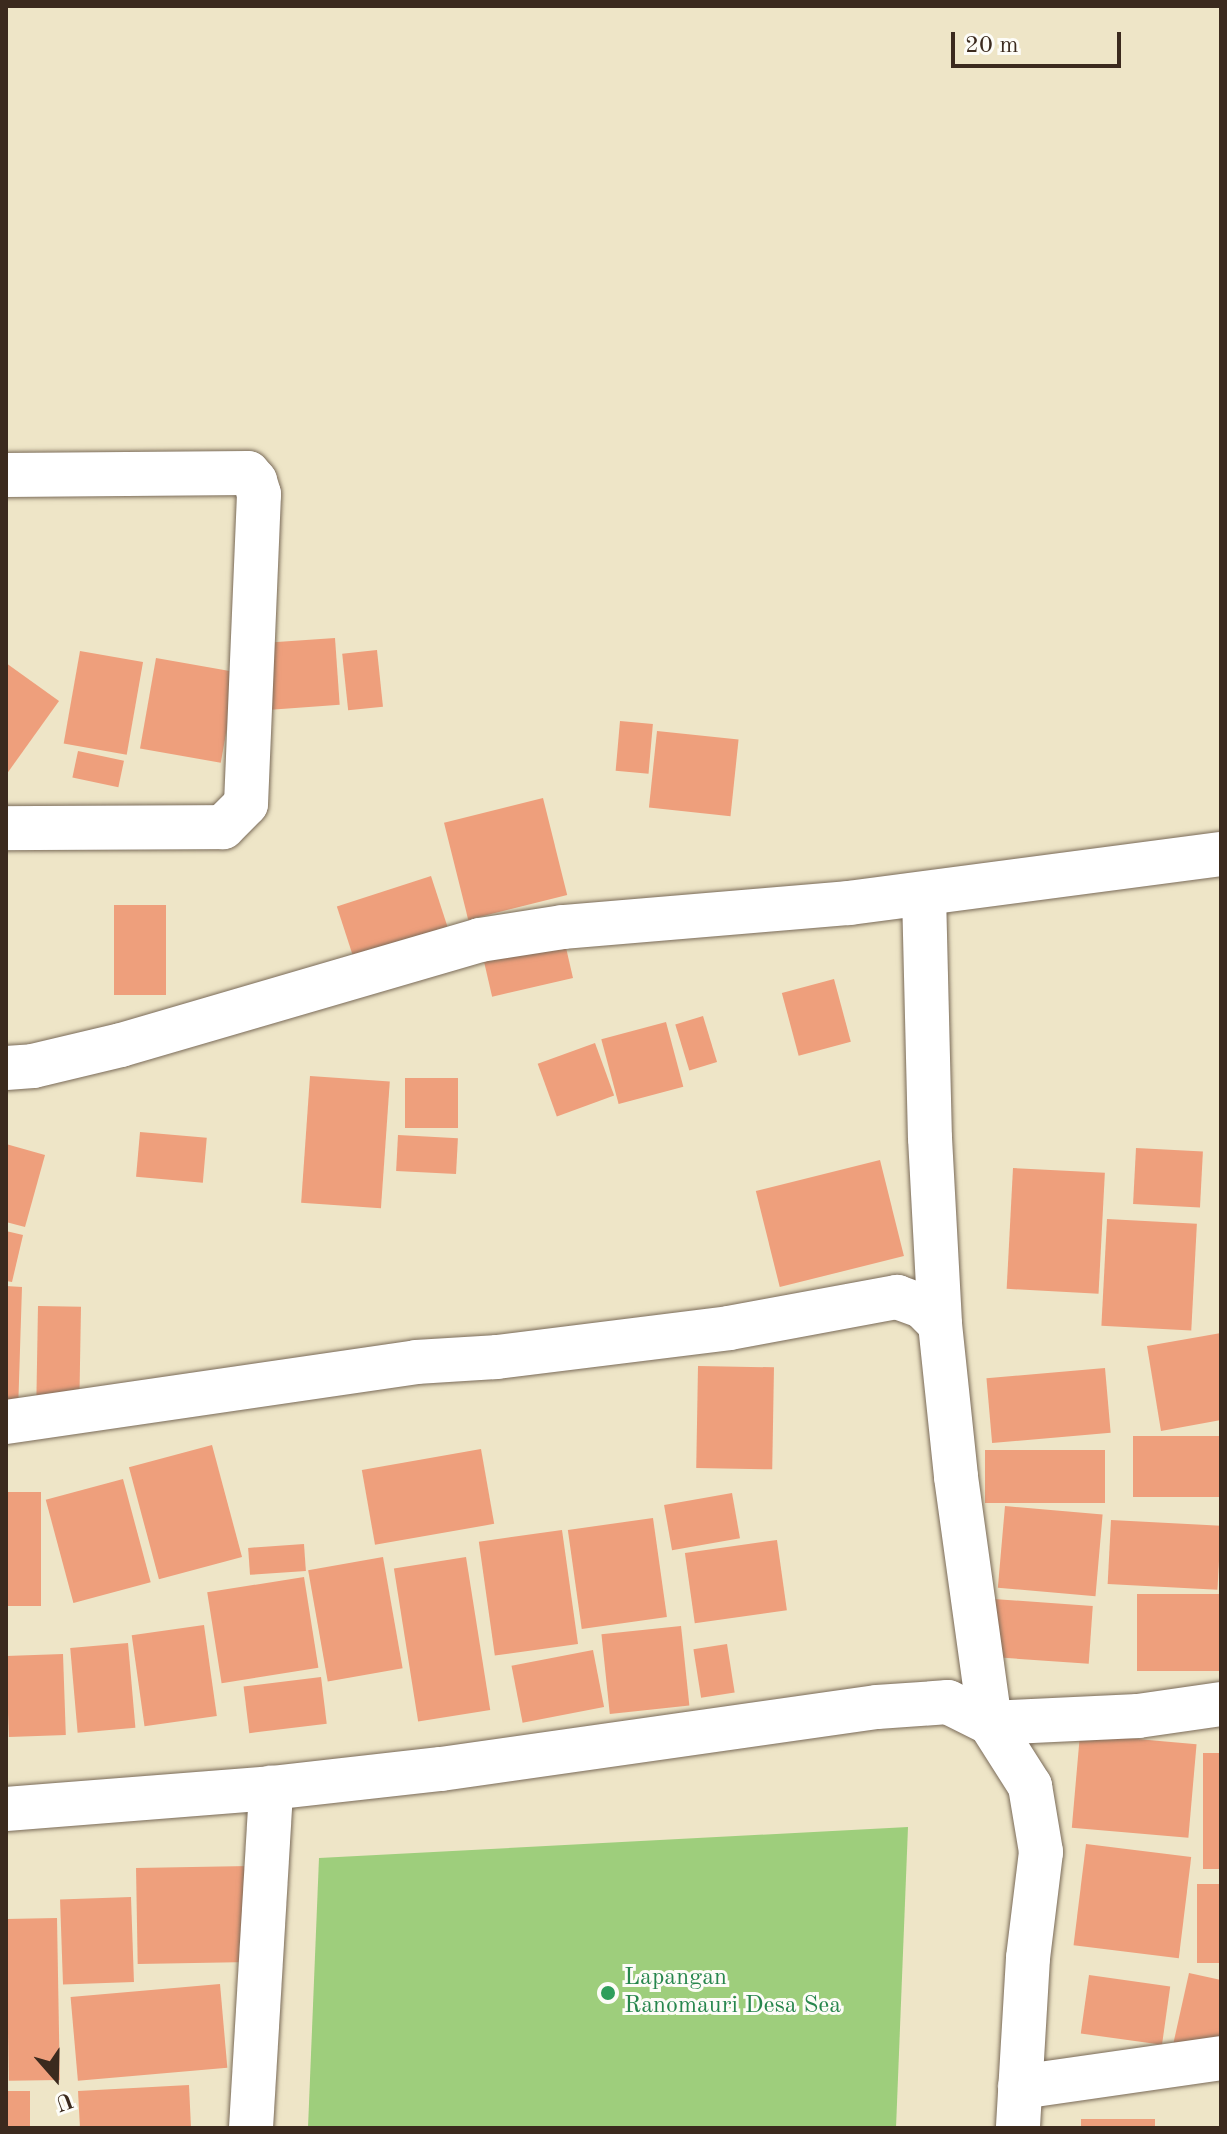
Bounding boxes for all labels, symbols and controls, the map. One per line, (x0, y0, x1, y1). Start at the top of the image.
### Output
scale bar (955, 16, 1125, 66)
text: 20 m (965, 34, 1019, 58)
place label: Lapangan Ranomauri Desa Sea (624, 1965, 841, 2021)
marker: Lapangan Ranomauri Desa Sea (599, 1984, 617, 2002)
north arrow (16, 2038, 96, 2118)
text: U (52, 2087, 76, 2114)

